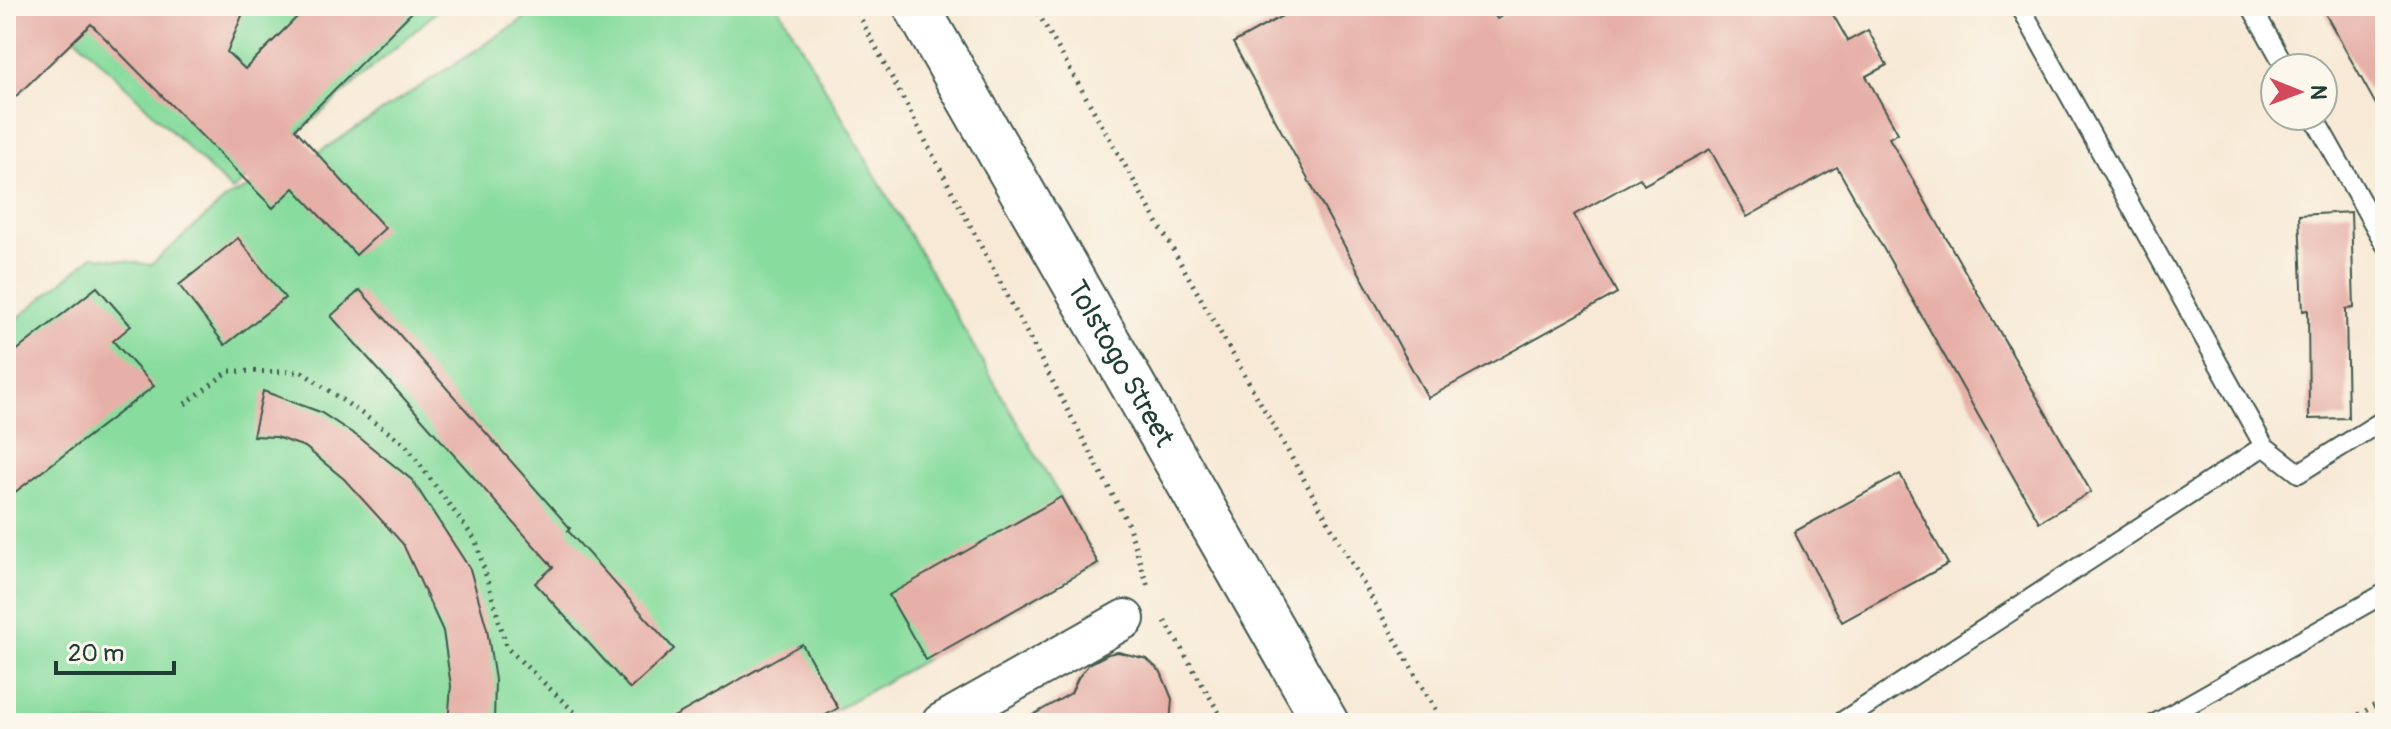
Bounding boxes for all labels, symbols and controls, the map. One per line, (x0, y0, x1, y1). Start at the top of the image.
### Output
north arrow (2259, 52, 2339, 132)
text: N (2304, 85, 2332, 100)
street label: Tolstogo Street (1059, 274, 1182, 454)
scale bar (56, 625, 174, 675)
text: 20 m (68, 639, 124, 668)

